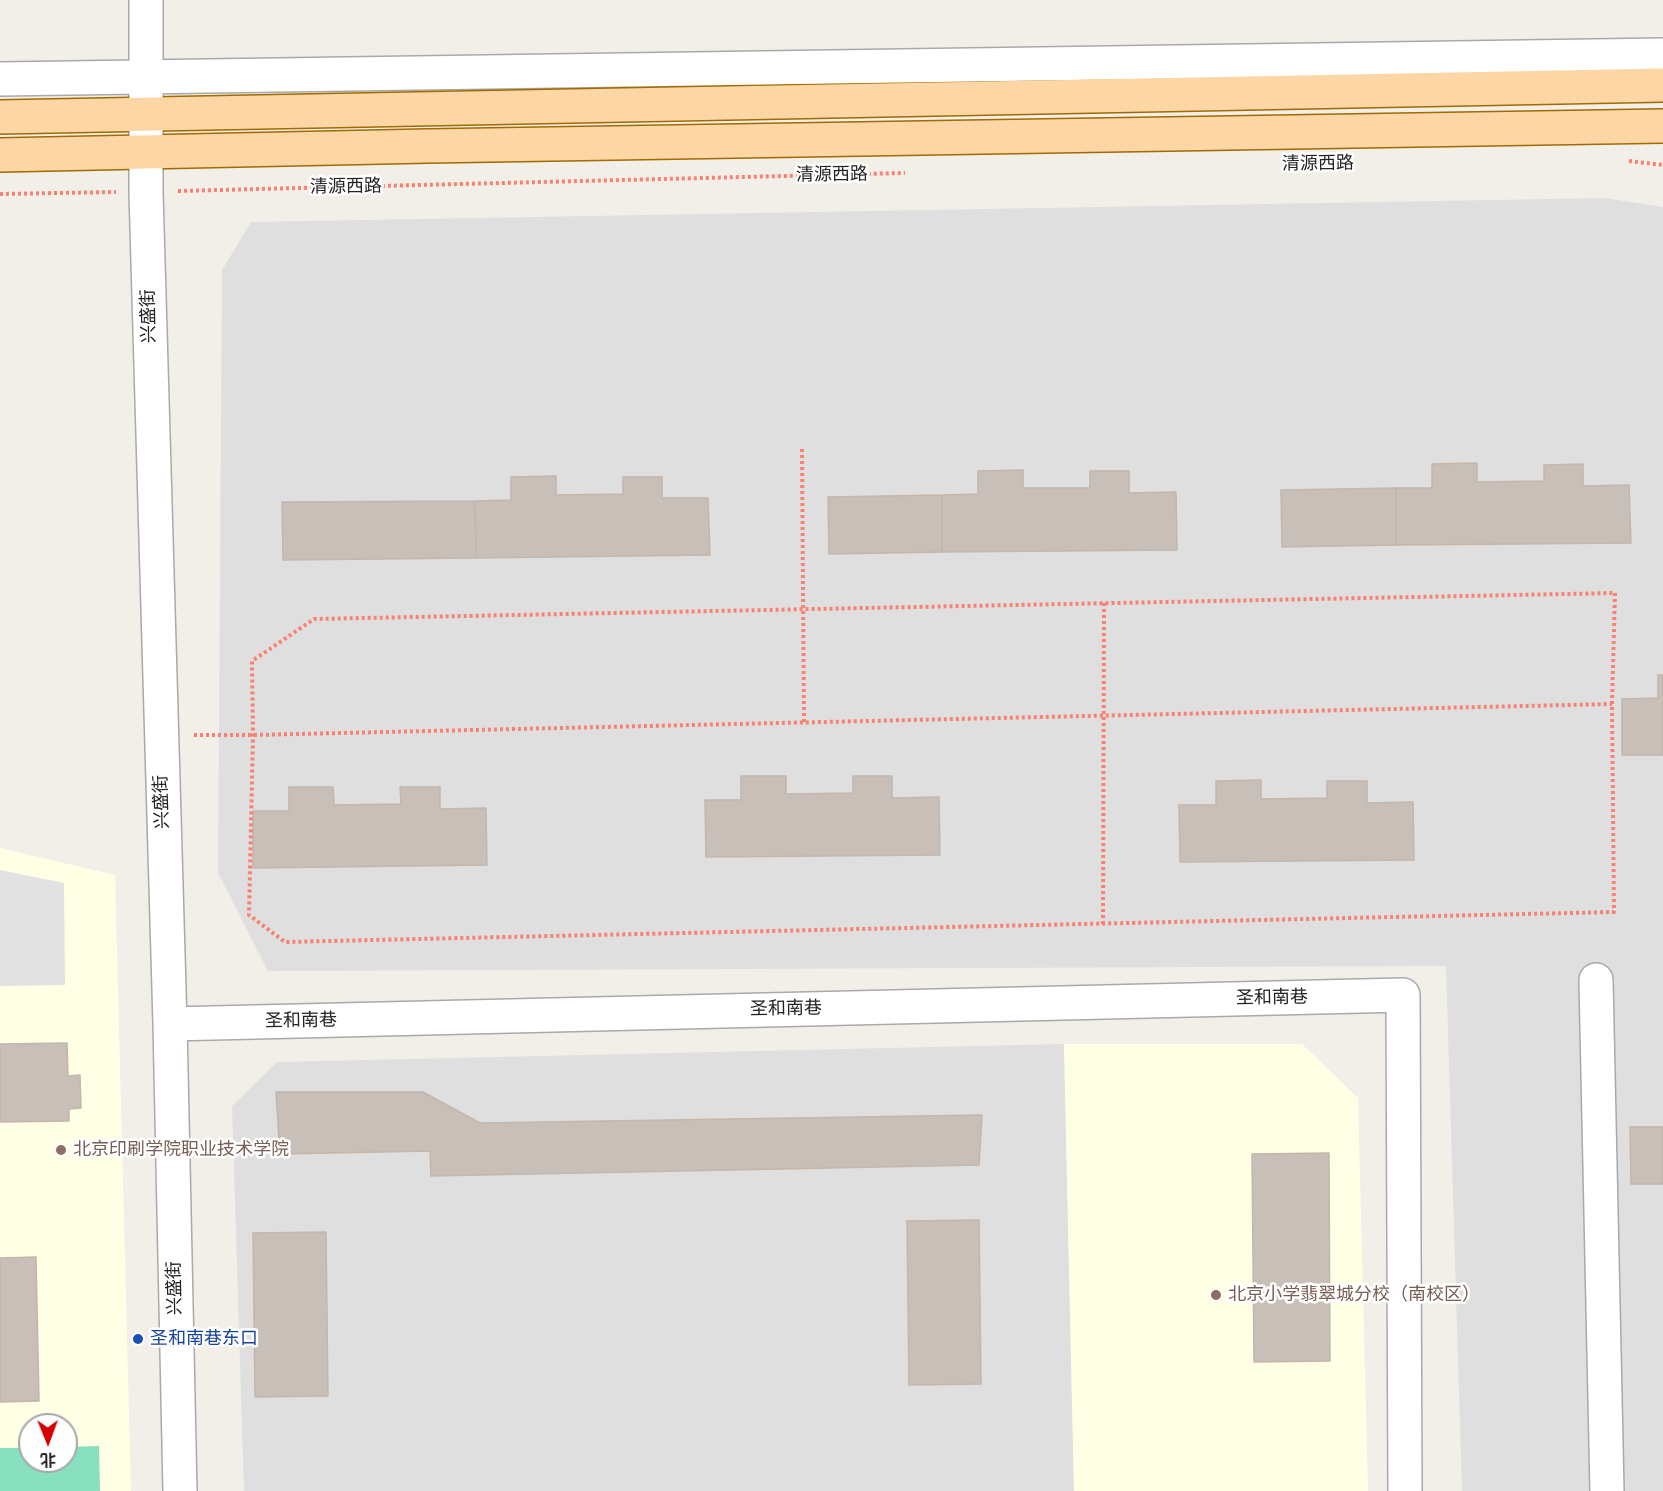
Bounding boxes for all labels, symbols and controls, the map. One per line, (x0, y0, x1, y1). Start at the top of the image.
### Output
street label: 清源西路 (1282, 153, 1354, 175)
street label: 清源西路 (796, 164, 868, 186)
street label: 清源西路 (310, 176, 382, 198)
street label: 兴盛街 (138, 289, 160, 343)
street label: 兴盛街 (150, 775, 174, 829)
street label: 圣和南巷 (1236, 987, 1308, 1009)
street label: 圣和南巷 (750, 998, 822, 1020)
street label: 圣和南巷 (265, 1010, 337, 1032)
place label: 北京印刷学院职业技术学院 (73, 1139, 289, 1161)
marker: 北京印刷学院职业技术学院 (54, 1143, 68, 1157)
street label: 兴盛街 (164, 1261, 186, 1315)
place label: 北京小学翡翠城分校（南校区） (1228, 1284, 1480, 1306)
marker: 北京小学翡翠城分校（南校区） (1209, 1288, 1223, 1302)
place label: 圣和南巷东口 (150, 1328, 258, 1350)
marker: 圣和南巷东口 (131, 1332, 145, 1346)
north arrow (18, 1413, 78, 1473)
text: 北 (40, 1451, 56, 1468)

